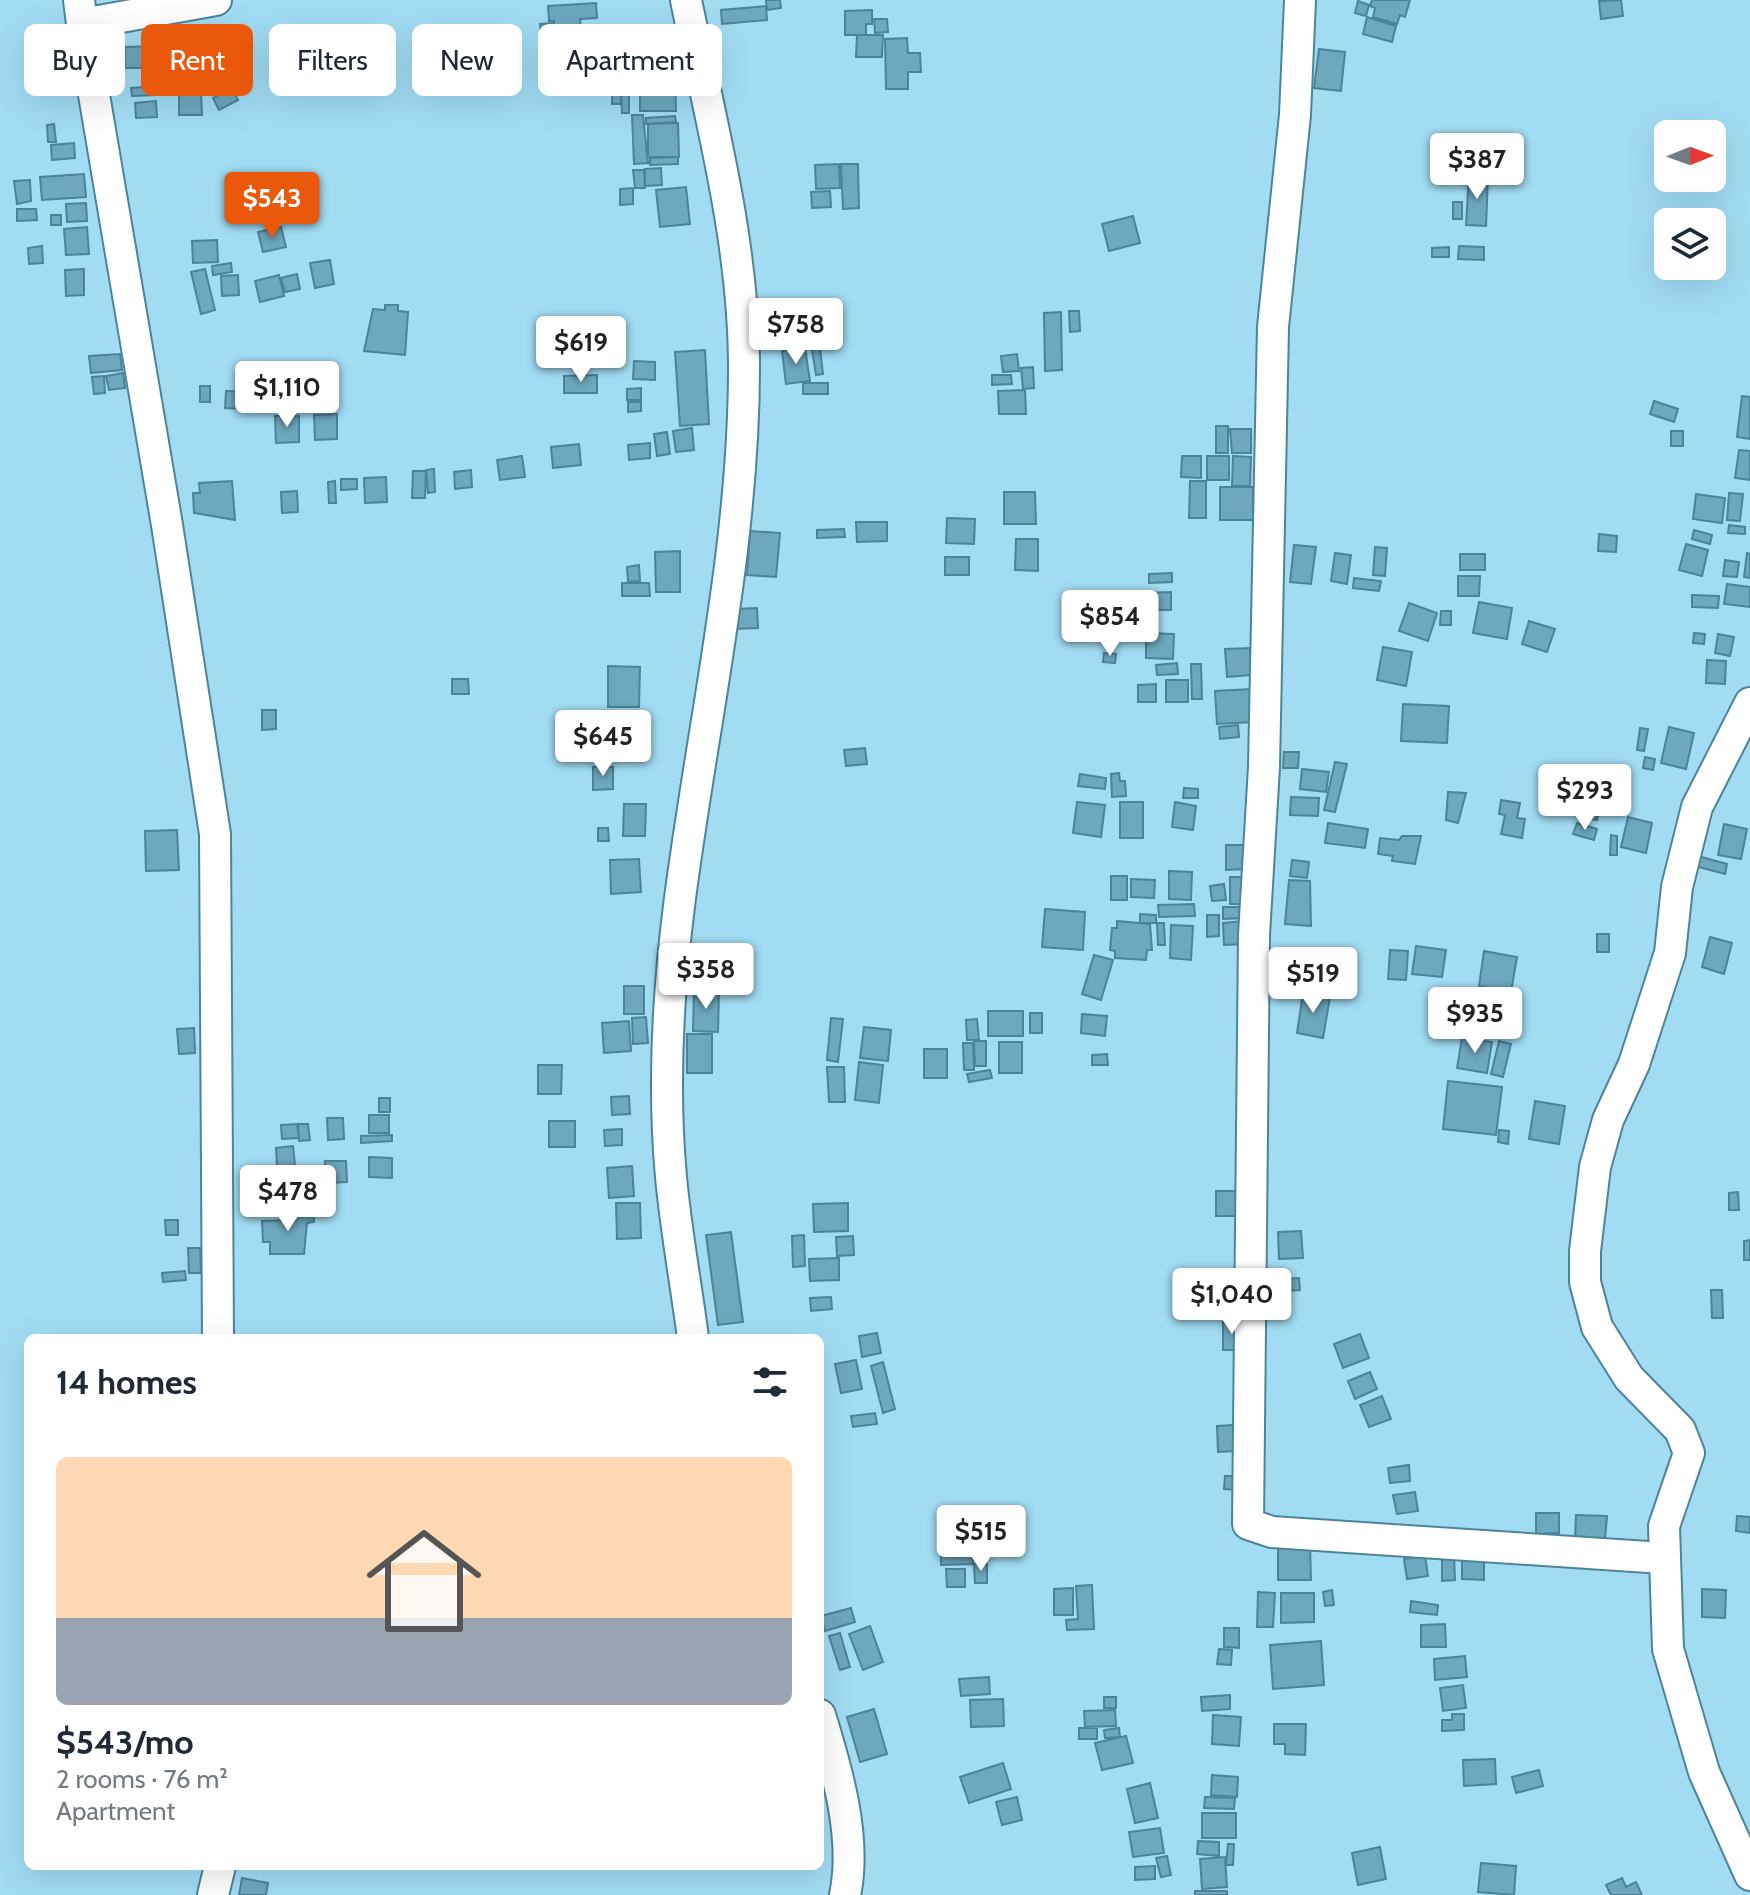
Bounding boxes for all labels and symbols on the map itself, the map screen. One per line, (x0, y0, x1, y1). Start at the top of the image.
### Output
north arrow (1654, 120, 1726, 192)
pin: $387 (1430, 133, 1524, 201)
pin: $543 (225, 172, 319, 240)
pin: $758 (749, 298, 843, 366)
pin: $619 (534, 316, 628, 384)
pin: $1,110 (222, 361, 352, 429)
pin: $854 (1063, 590, 1157, 658)
pin: $645 (556, 710, 650, 778)
pin: $293 (1538, 764, 1632, 832)
pin: $358 (659, 943, 753, 1011)
pin: $519 (1266, 947, 1360, 1015)
pin: $935 (1428, 987, 1522, 1055)
pin: $478 (241, 1165, 335, 1233)
pin: $1,040 (1167, 1268, 1297, 1336)
pin: $515 (934, 1505, 1028, 1573)

